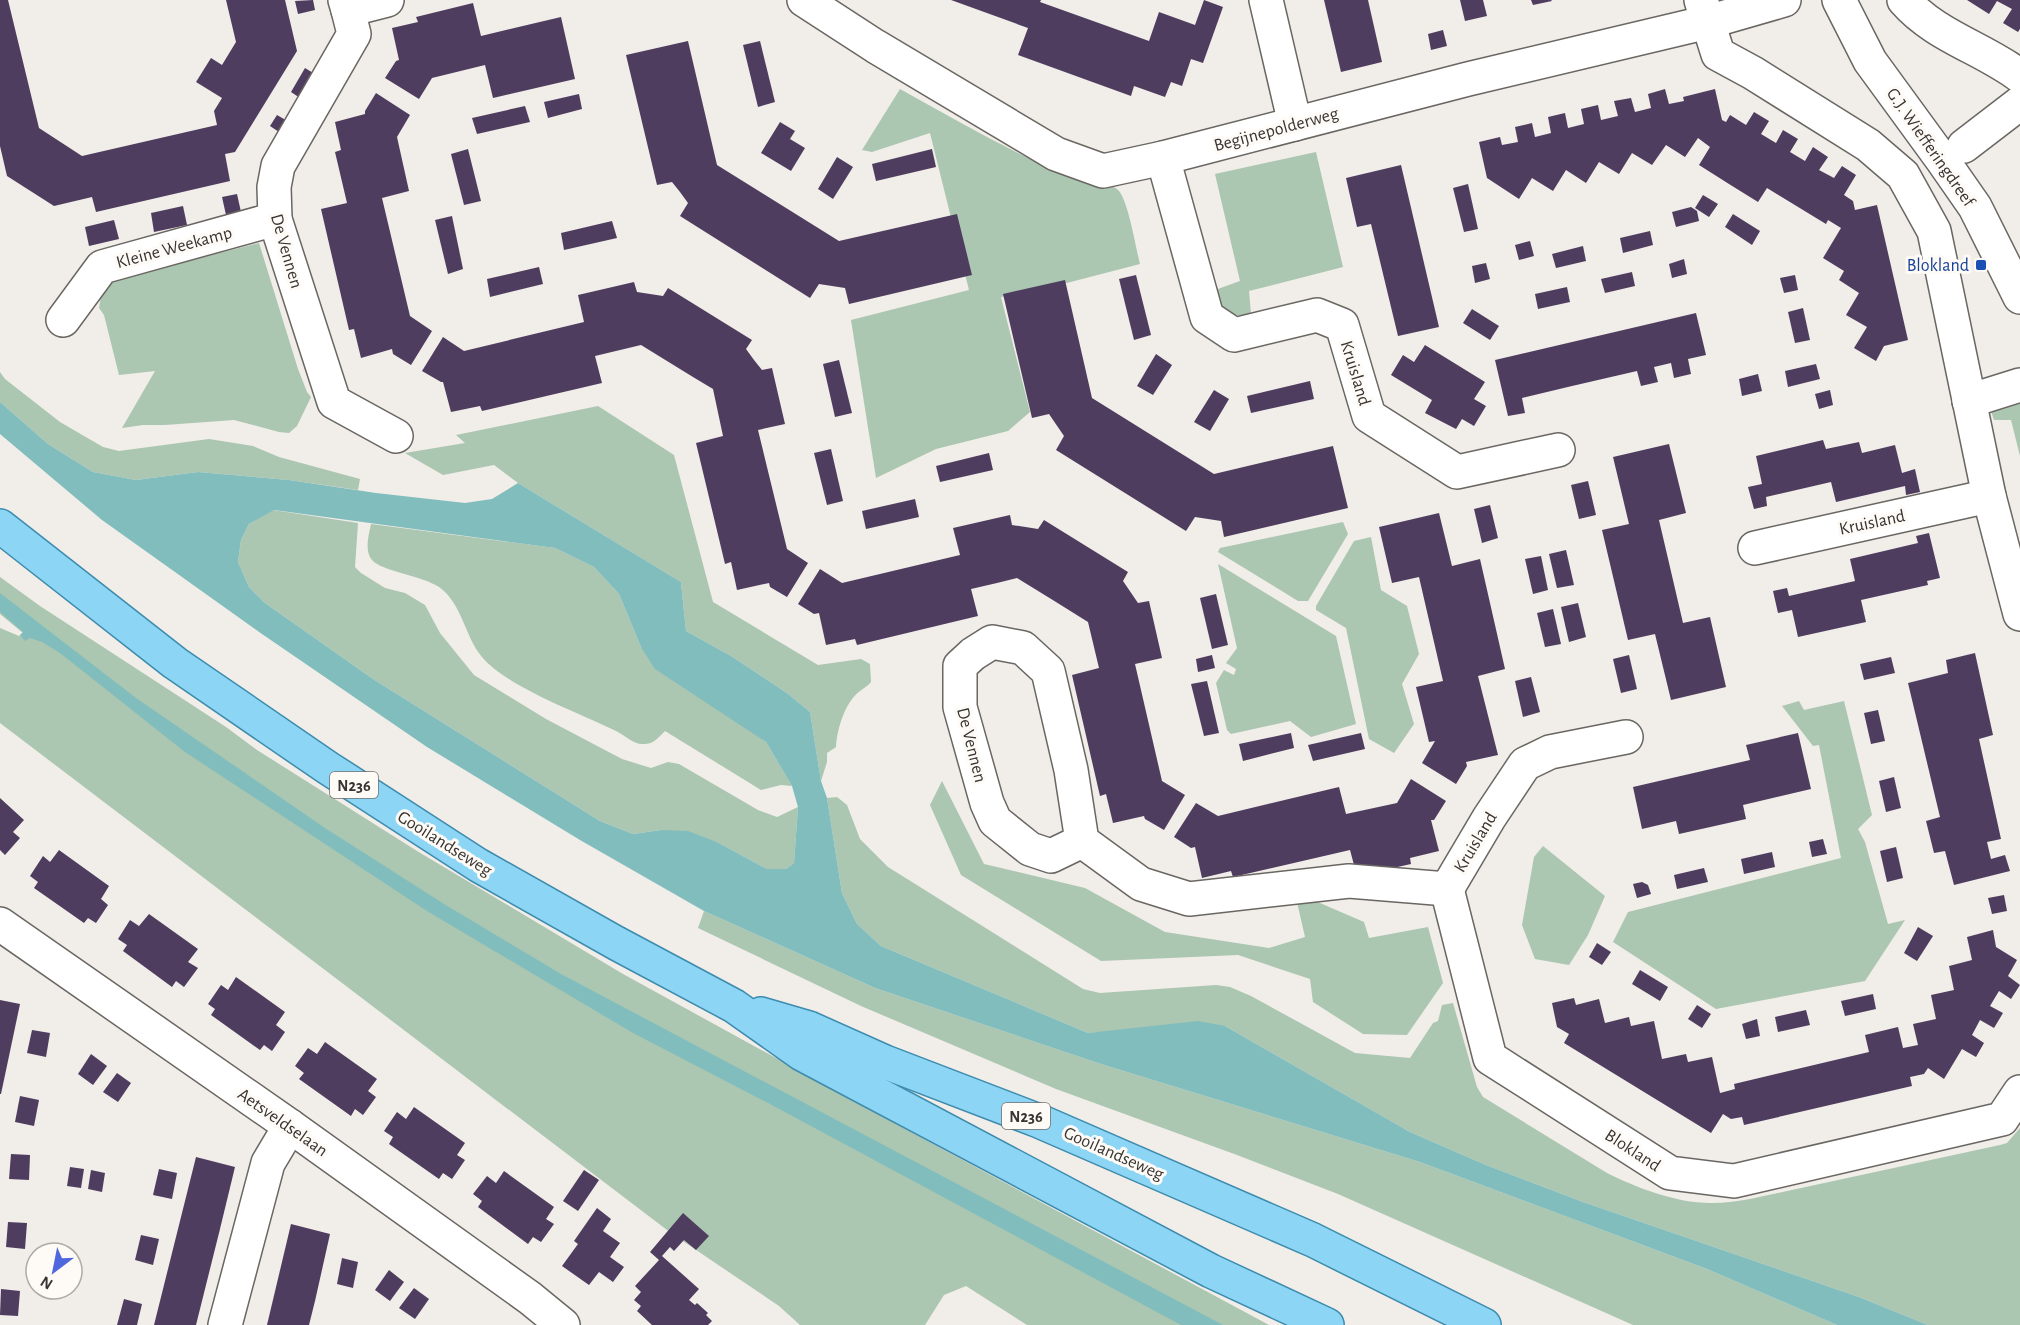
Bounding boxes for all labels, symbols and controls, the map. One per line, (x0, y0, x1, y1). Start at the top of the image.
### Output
street label: G.J. Wiefferingdreef (1883, 85, 1979, 211)
street label: Begijnepolderweg (1212, 105, 1341, 155)
street label: De Vennen (267, 212, 305, 291)
street label: Kleine Weekamp (114, 224, 234, 272)
place label: Blokland (1907, 257, 1969, 275)
marker: Blokland (1974, 258, 1988, 272)
street label: Kruisland (1337, 339, 1373, 408)
street label: Kruisland (1838, 507, 1907, 539)
street label: De Vennen (953, 706, 989, 785)
road number: N236 (330, 772, 378, 798)
street label: Gooilandseweg (394, 808, 495, 880)
street label: Kruisland (1451, 809, 1501, 876)
street label: Aetsveldselaan (234, 1085, 331, 1160)
road number: N236 (1002, 1103, 1050, 1129)
street label: Gooilandseweg (1061, 1124, 1167, 1184)
street label: Blokland (1601, 1126, 1664, 1175)
north arrow (24, 1241, 84, 1301)
text: N (38, 1273, 56, 1293)

